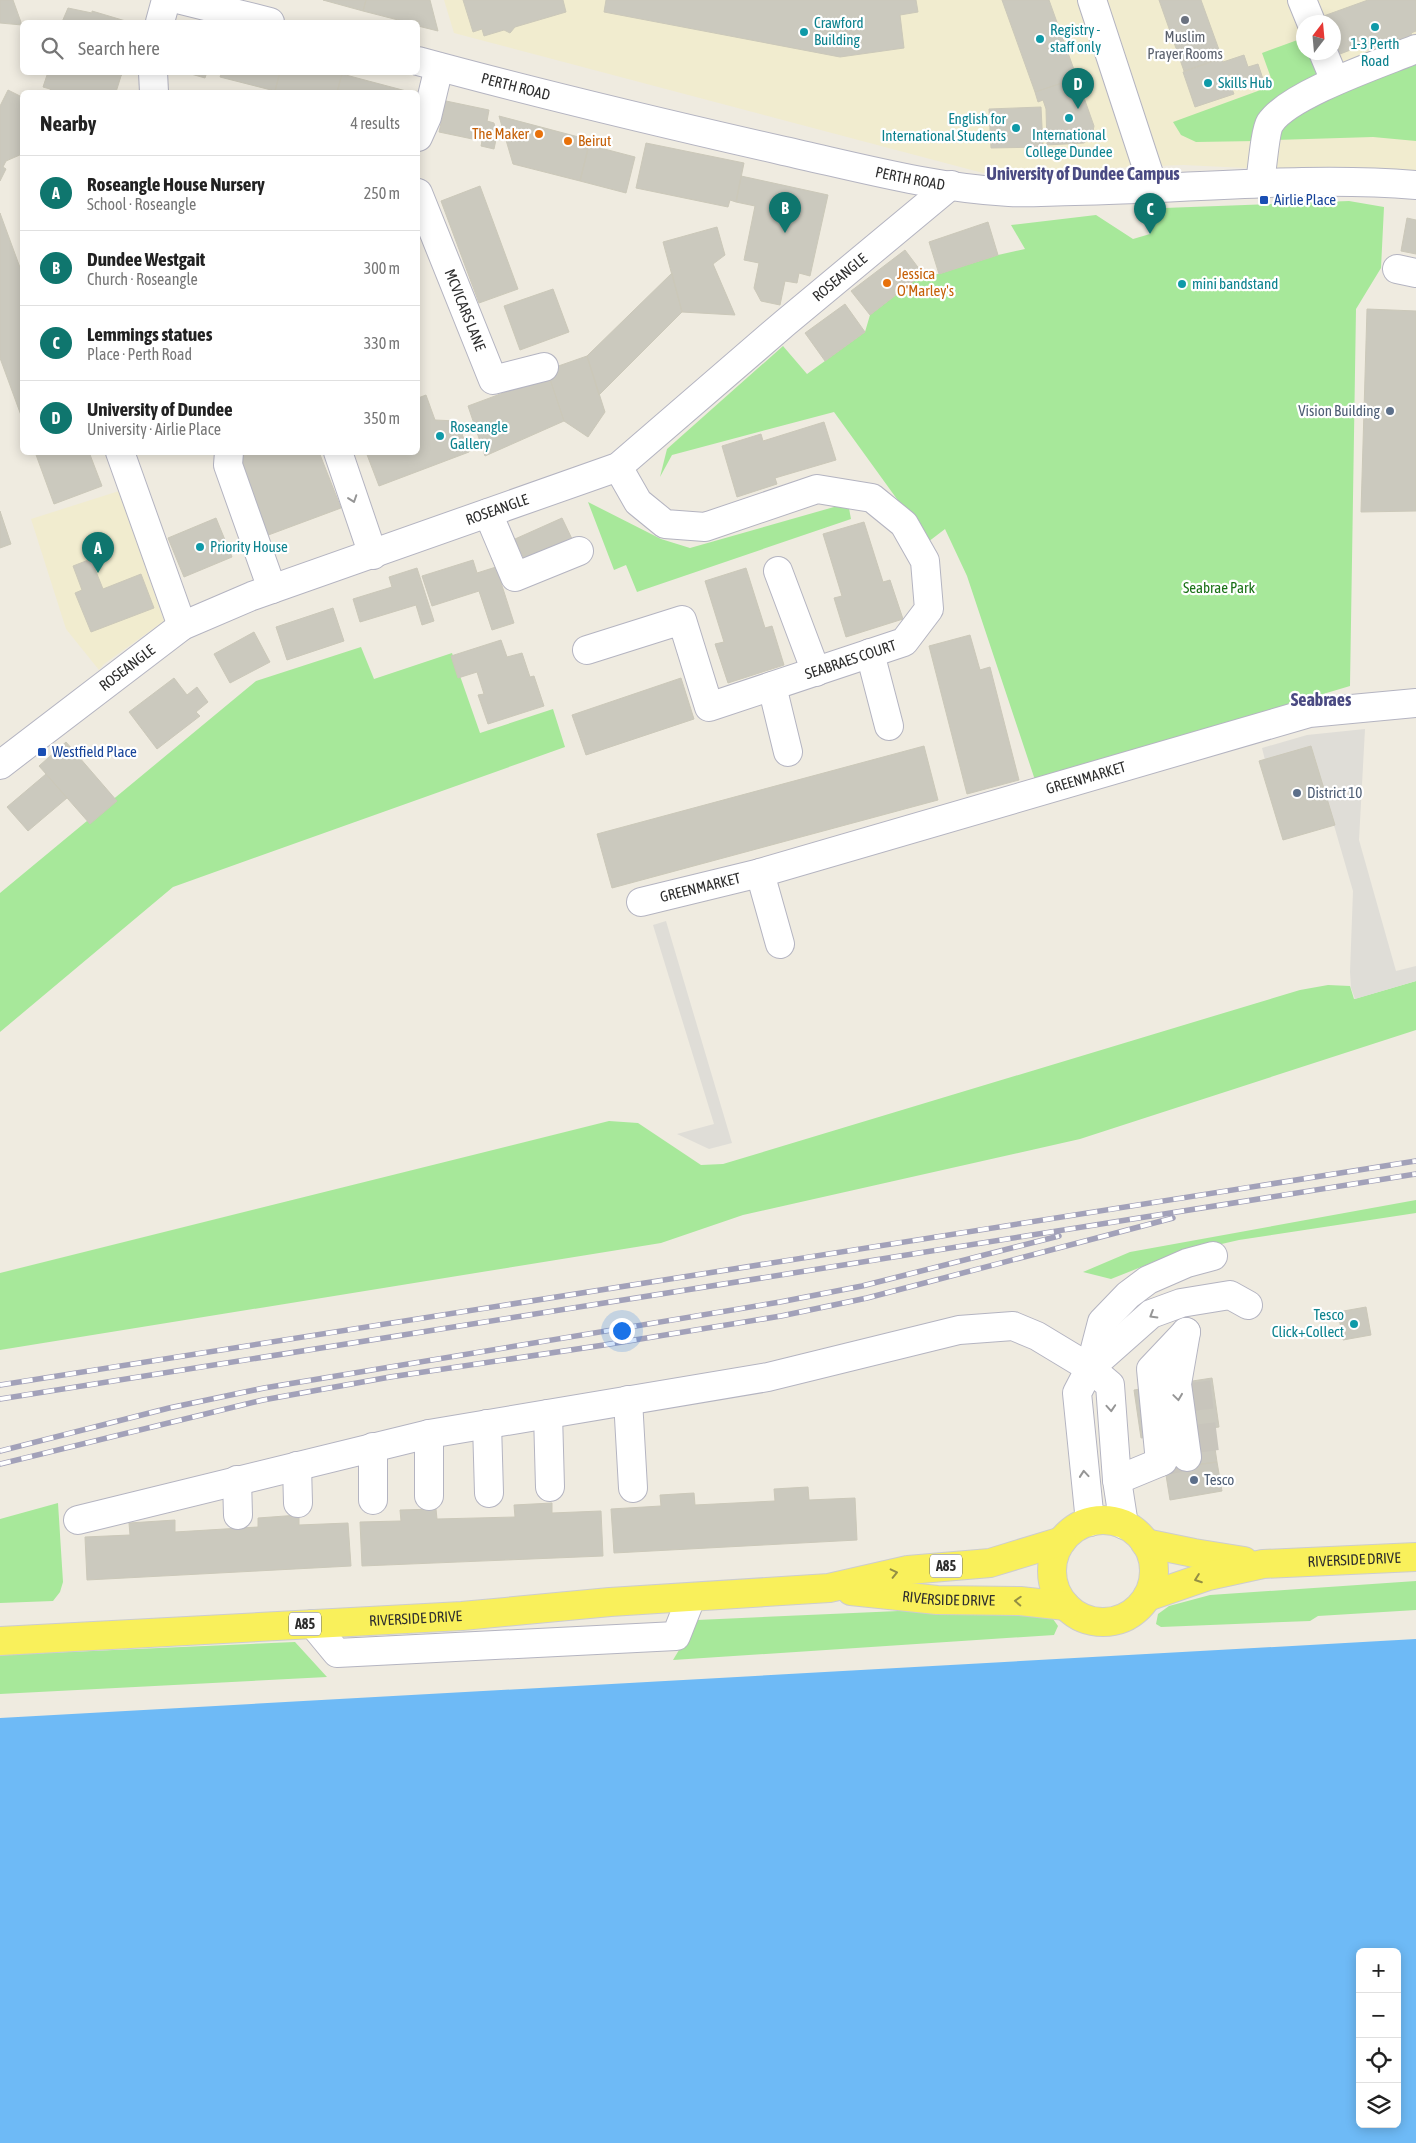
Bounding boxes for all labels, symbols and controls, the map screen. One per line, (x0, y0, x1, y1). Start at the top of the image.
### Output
place label: Crawford Building (814, 14, 864, 48)
marker: Muslim Prayer Rooms (1179, 14, 1191, 26)
north arrow (1296, 15, 1341, 60)
search box (20, 20, 420, 75)
place label: Registry - staff only (1050, 21, 1101, 55)
marker: 1-3 Perth Road (1369, 21, 1381, 33)
marker: Crawford Building (798, 26, 810, 38)
place label: Muslim Prayer Rooms (1147, 28, 1223, 62)
marker: Registry - staff only (1034, 33, 1046, 45)
icon: search (38, 34, 66, 62)
place label: 1-3 Perth Road (1350, 35, 1400, 69)
text: Search here (78, 37, 160, 59)
pin: D (1062, 68, 1094, 109)
street label: PERTH ROAD (479, 69, 552, 103)
place label: Skills Hub (1218, 74, 1272, 91)
marker: Skills Hub (1202, 77, 1214, 89)
place label: English for International Students (881, 110, 1007, 144)
text: Nearby (40, 111, 96, 135)
marker: International College Dundee (1063, 112, 1075, 124)
text: 4 results (350, 114, 400, 132)
marker: English for International Students (1010, 122, 1022, 134)
place label: The Maker (472, 125, 530, 142)
place label: International College Dundee (1025, 126, 1113, 160)
marker: The Maker (533, 128, 545, 140)
place label: Beirut (578, 132, 611, 149)
marker: Beirut (562, 135, 574, 147)
street label: PERTH ROAD (874, 163, 946, 193)
district label: University of Dundee Campus (986, 163, 1180, 184)
text: Roseangle House Nursery (87, 173, 265, 195)
text: A (52, 184, 60, 202)
text: 250 m (364, 184, 400, 202)
place label: Airlie Place (1274, 191, 1336, 208)
pin: B (769, 192, 801, 233)
pin: C (1134, 193, 1166, 234)
marker: Airlie Place (1258, 194, 1270, 206)
text: School · Roseangle (87, 195, 196, 213)
text: Dundee Westgait (87, 248, 205, 270)
street label: ROSEANGLE (809, 249, 870, 304)
text: B (52, 259, 60, 277)
text: 300 m (364, 259, 400, 277)
place label: Jessica O'Marley's (897, 265, 954, 299)
street label: MCVICARS LANE (441, 266, 490, 354)
text: Church · Roseangle (87, 270, 198, 288)
place label: mini bandstand (1192, 275, 1278, 292)
marker: Jessica O'Marley's (881, 277, 893, 289)
marker: mini bandstand (1176, 278, 1188, 290)
text: Lemmings statues (87, 323, 212, 345)
text: C (52, 334, 60, 352)
text: 330 m (364, 334, 400, 352)
text: Place · Perth Road (87, 345, 192, 363)
text: University of Dundee (87, 398, 233, 420)
place label: Vision Building (1298, 402, 1381, 419)
marker: Vision Building (1384, 405, 1396, 417)
text: D (52, 409, 60, 427)
text: 350 m (364, 409, 400, 427)
place label: Roseangle Gallery (450, 418, 508, 452)
text: University · Airlie Place (87, 420, 221, 438)
marker: Roseangle Gallery (434, 430, 446, 442)
street label: ROSEANGLE (463, 490, 531, 528)
one-way arrow (348, 494, 358, 502)
pin: A (82, 532, 114, 573)
place label: Priority House (210, 538, 288, 555)
marker: Priority House (194, 541, 206, 553)
park label: Seabrae Park (1183, 579, 1256, 596)
street label: SEABRAES COURT (803, 636, 899, 682)
street label: ROSEANGLE (96, 641, 158, 694)
district label: Seabraes (1291, 689, 1352, 710)
place label: Westfield Place (52, 743, 137, 760)
marker: Westfield Place (36, 746, 48, 758)
street label: GREENMARKET (1044, 758, 1128, 797)
place label: District 10 (1307, 784, 1362, 801)
marker: District 10 (1291, 787, 1303, 799)
street label: GREENMARKET (658, 869, 743, 905)
place label: Tesco Click+Collect (1272, 1306, 1344, 1340)
one-way arrow (1149, 1309, 1158, 1319)
your location (609, 1318, 635, 1344)
marker: Tesco Click+Collect (1348, 1318, 1360, 1330)
one-way arrow (1173, 1393, 1183, 1401)
one-way arrow (1106, 1404, 1117, 1412)
one-way arrow (1079, 1470, 1090, 1478)
place label: Tesco (1204, 1471, 1234, 1488)
marker: Tesco (1188, 1474, 1200, 1486)
street label: RIVERSIDE DRIVE (1307, 1549, 1402, 1570)
road number: A85 (930, 1554, 962, 1578)
one-way arrow (889, 1568, 898, 1579)
one-way arrow (1194, 1573, 1203, 1583)
street label: RIVERSIDE DRIVE (901, 1587, 996, 1609)
one-way arrow (1014, 1596, 1022, 1607)
street label: RIVERSIDE DRIVE (368, 1607, 463, 1629)
road number: A85 (289, 1612, 321, 1636)
map controls (1356, 1948, 1401, 2128)
button: + (1356, 1948, 1401, 1993)
button: − (1356, 1993, 1401, 2038)
button: locate (1356, 2038, 1401, 2083)
button: layers (1356, 2083, 1401, 2128)

